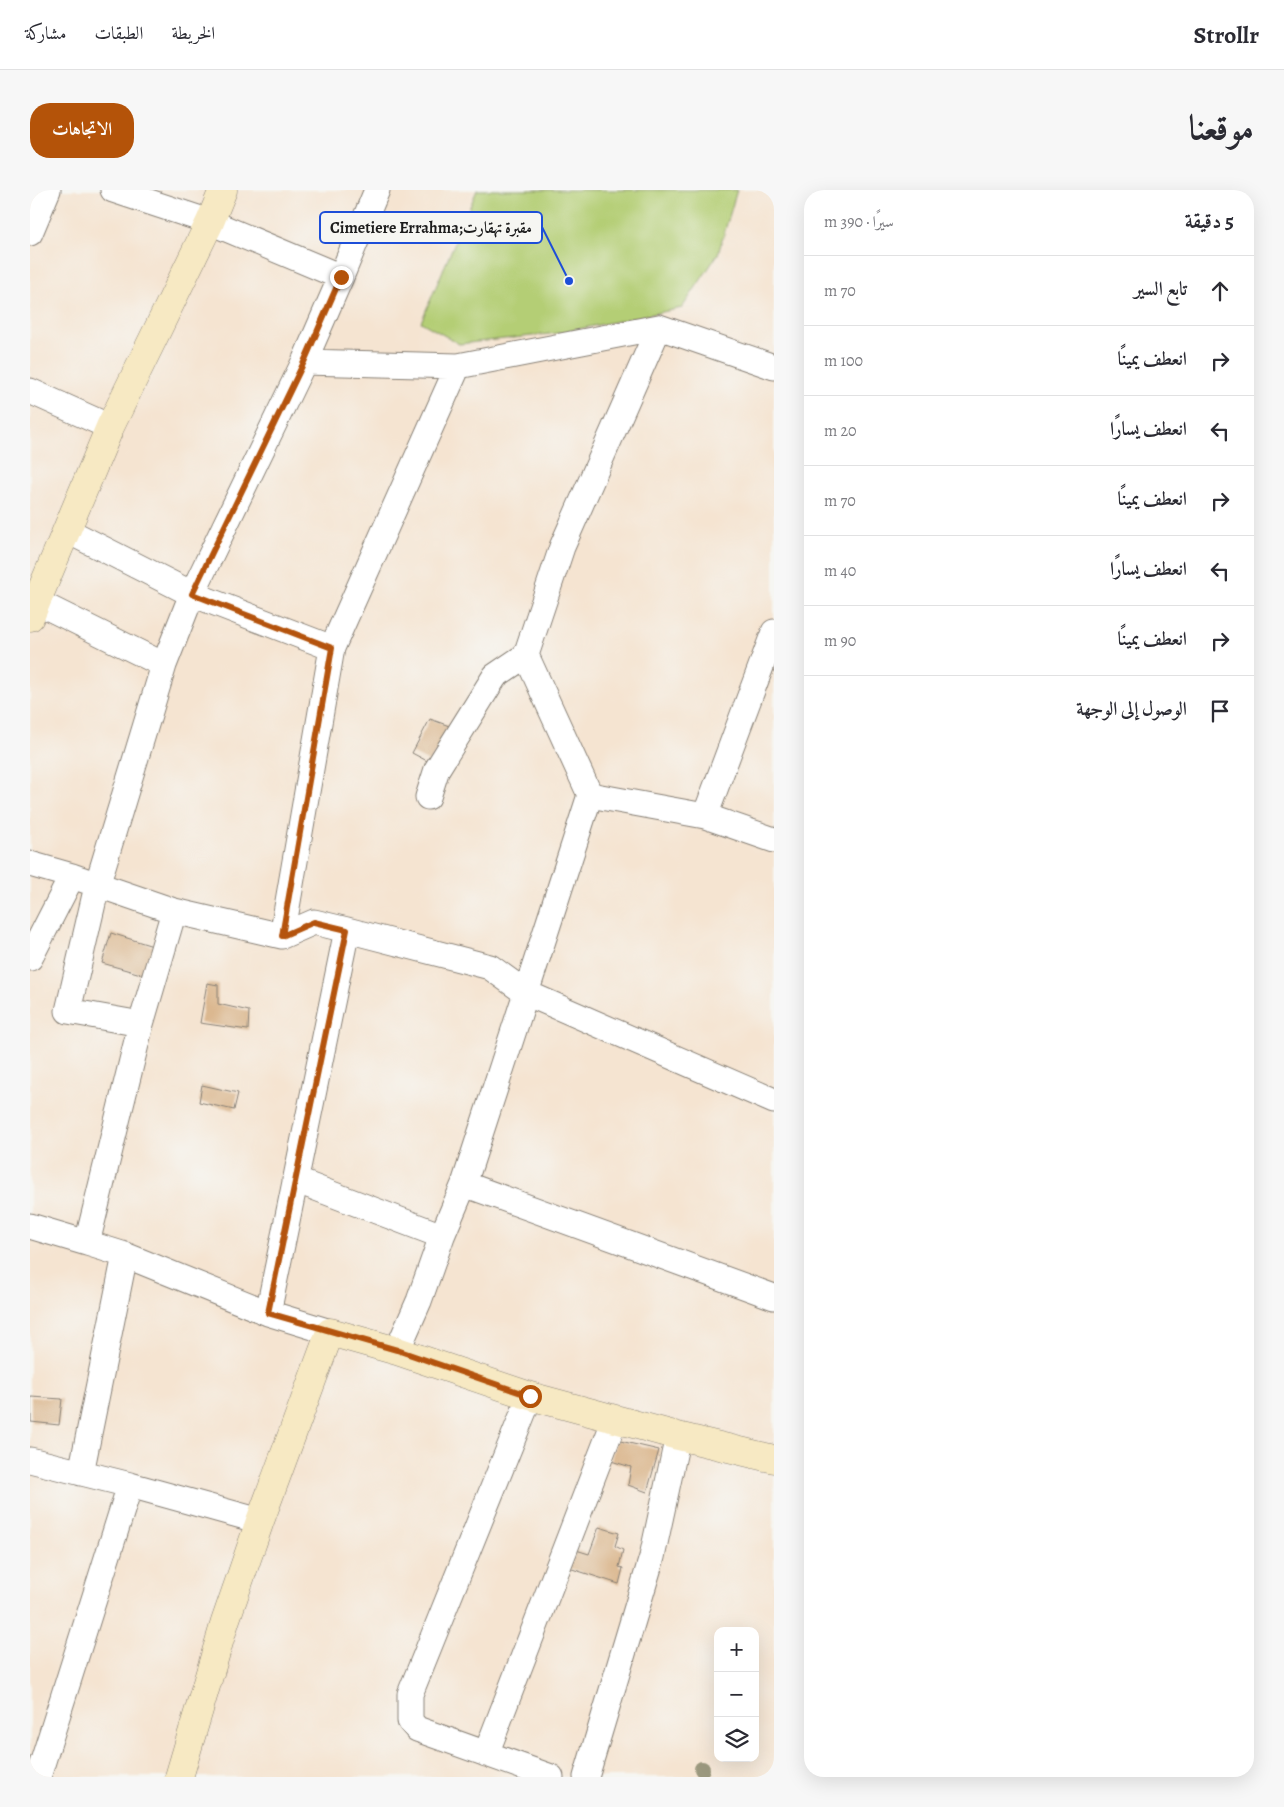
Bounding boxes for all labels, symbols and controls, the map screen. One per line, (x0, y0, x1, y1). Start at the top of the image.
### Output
text: Strollr (1194, 19, 1259, 51)
text: مشاركة (25, 21, 66, 45)
text: الطبقات (94, 21, 143, 45)
text: الخريطة (171, 21, 215, 45)
button: الاتجاهات (30, 103, 134, 158)
text: موقعنا (1189, 103, 1254, 151)
text: 5 دقيقة (1185, 207, 1234, 235)
text: سيرًا · 390 m (824, 211, 894, 233)
callout: Cimetiere Errahma;مقبرة تهقارت (320, 212, 542, 243)
text: Cimetiere Errahma;مقبرة تهقارت (330, 217, 532, 239)
route end (330, 266, 353, 289)
text: تابع السير (1134, 276, 1187, 302)
icon: ahead (1206, 277, 1234, 305)
text: 70 m (824, 280, 856, 302)
text: انعطف يمينًا (1117, 346, 1187, 372)
icon: right (1206, 347, 1234, 375)
text: 100 m (824, 350, 863, 372)
text: انعطف يسارًا (1110, 416, 1187, 442)
icon: left (1206, 417, 1234, 445)
text: 20 m (824, 420, 857, 442)
text: انعطف يمينًا (1117, 486, 1187, 512)
icon: right (1206, 487, 1234, 515)
text: 70 m (824, 490, 856, 512)
text: انعطف يسارًا (1110, 556, 1187, 582)
icon: left (1206, 557, 1234, 585)
text: 40 m (824, 560, 856, 582)
text: انعطف يمينًا (1117, 626, 1187, 652)
icon: right (1206, 627, 1234, 655)
text: 90 m (824, 630, 856, 652)
text: الوصول إلى الوجهة (1076, 696, 1187, 722)
icon: arrive (1206, 697, 1234, 725)
route start (519, 1385, 542, 1408)
map controls (714, 1627, 759, 1762)
button: + (714, 1627, 759, 1672)
button: − (714, 1672, 759, 1717)
button: layers (714, 1717, 759, 1762)

